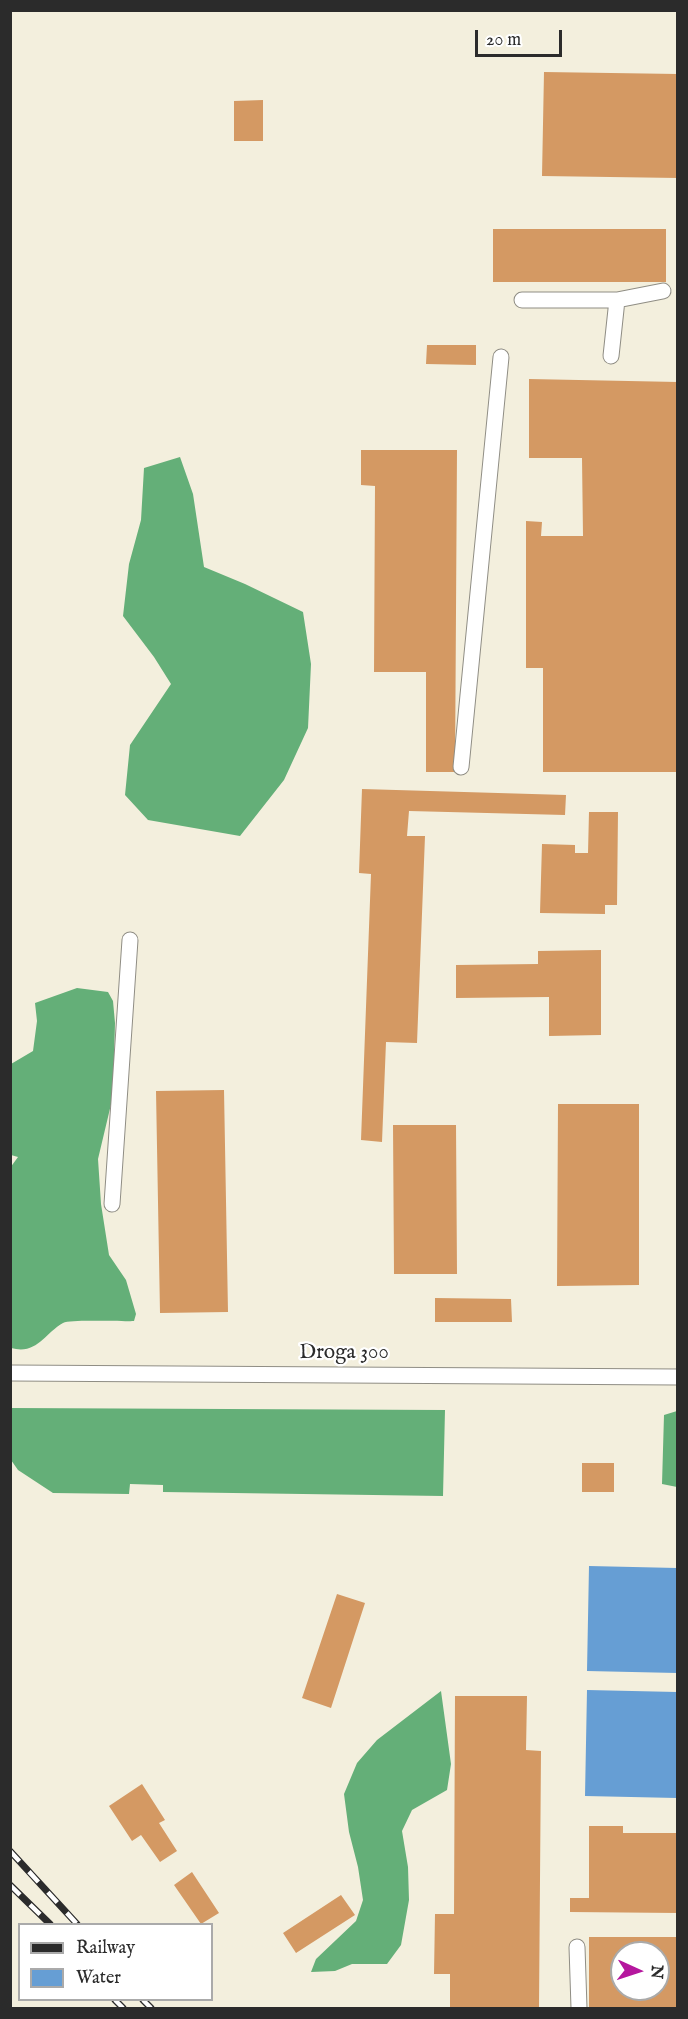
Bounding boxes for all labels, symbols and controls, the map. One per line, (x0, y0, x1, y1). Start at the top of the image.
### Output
scale bar (478, 18, 565, 56)
text: 20 m (486, 29, 521, 52)
street label: Droga 300 (299, 1341, 389, 1367)
legend (18, 1923, 213, 2001)
text: Railway (76, 1937, 135, 1960)
north arrow (610, 1941, 670, 2001)
text: N (646, 1964, 666, 1979)
text: Water (76, 1967, 121, 1990)

